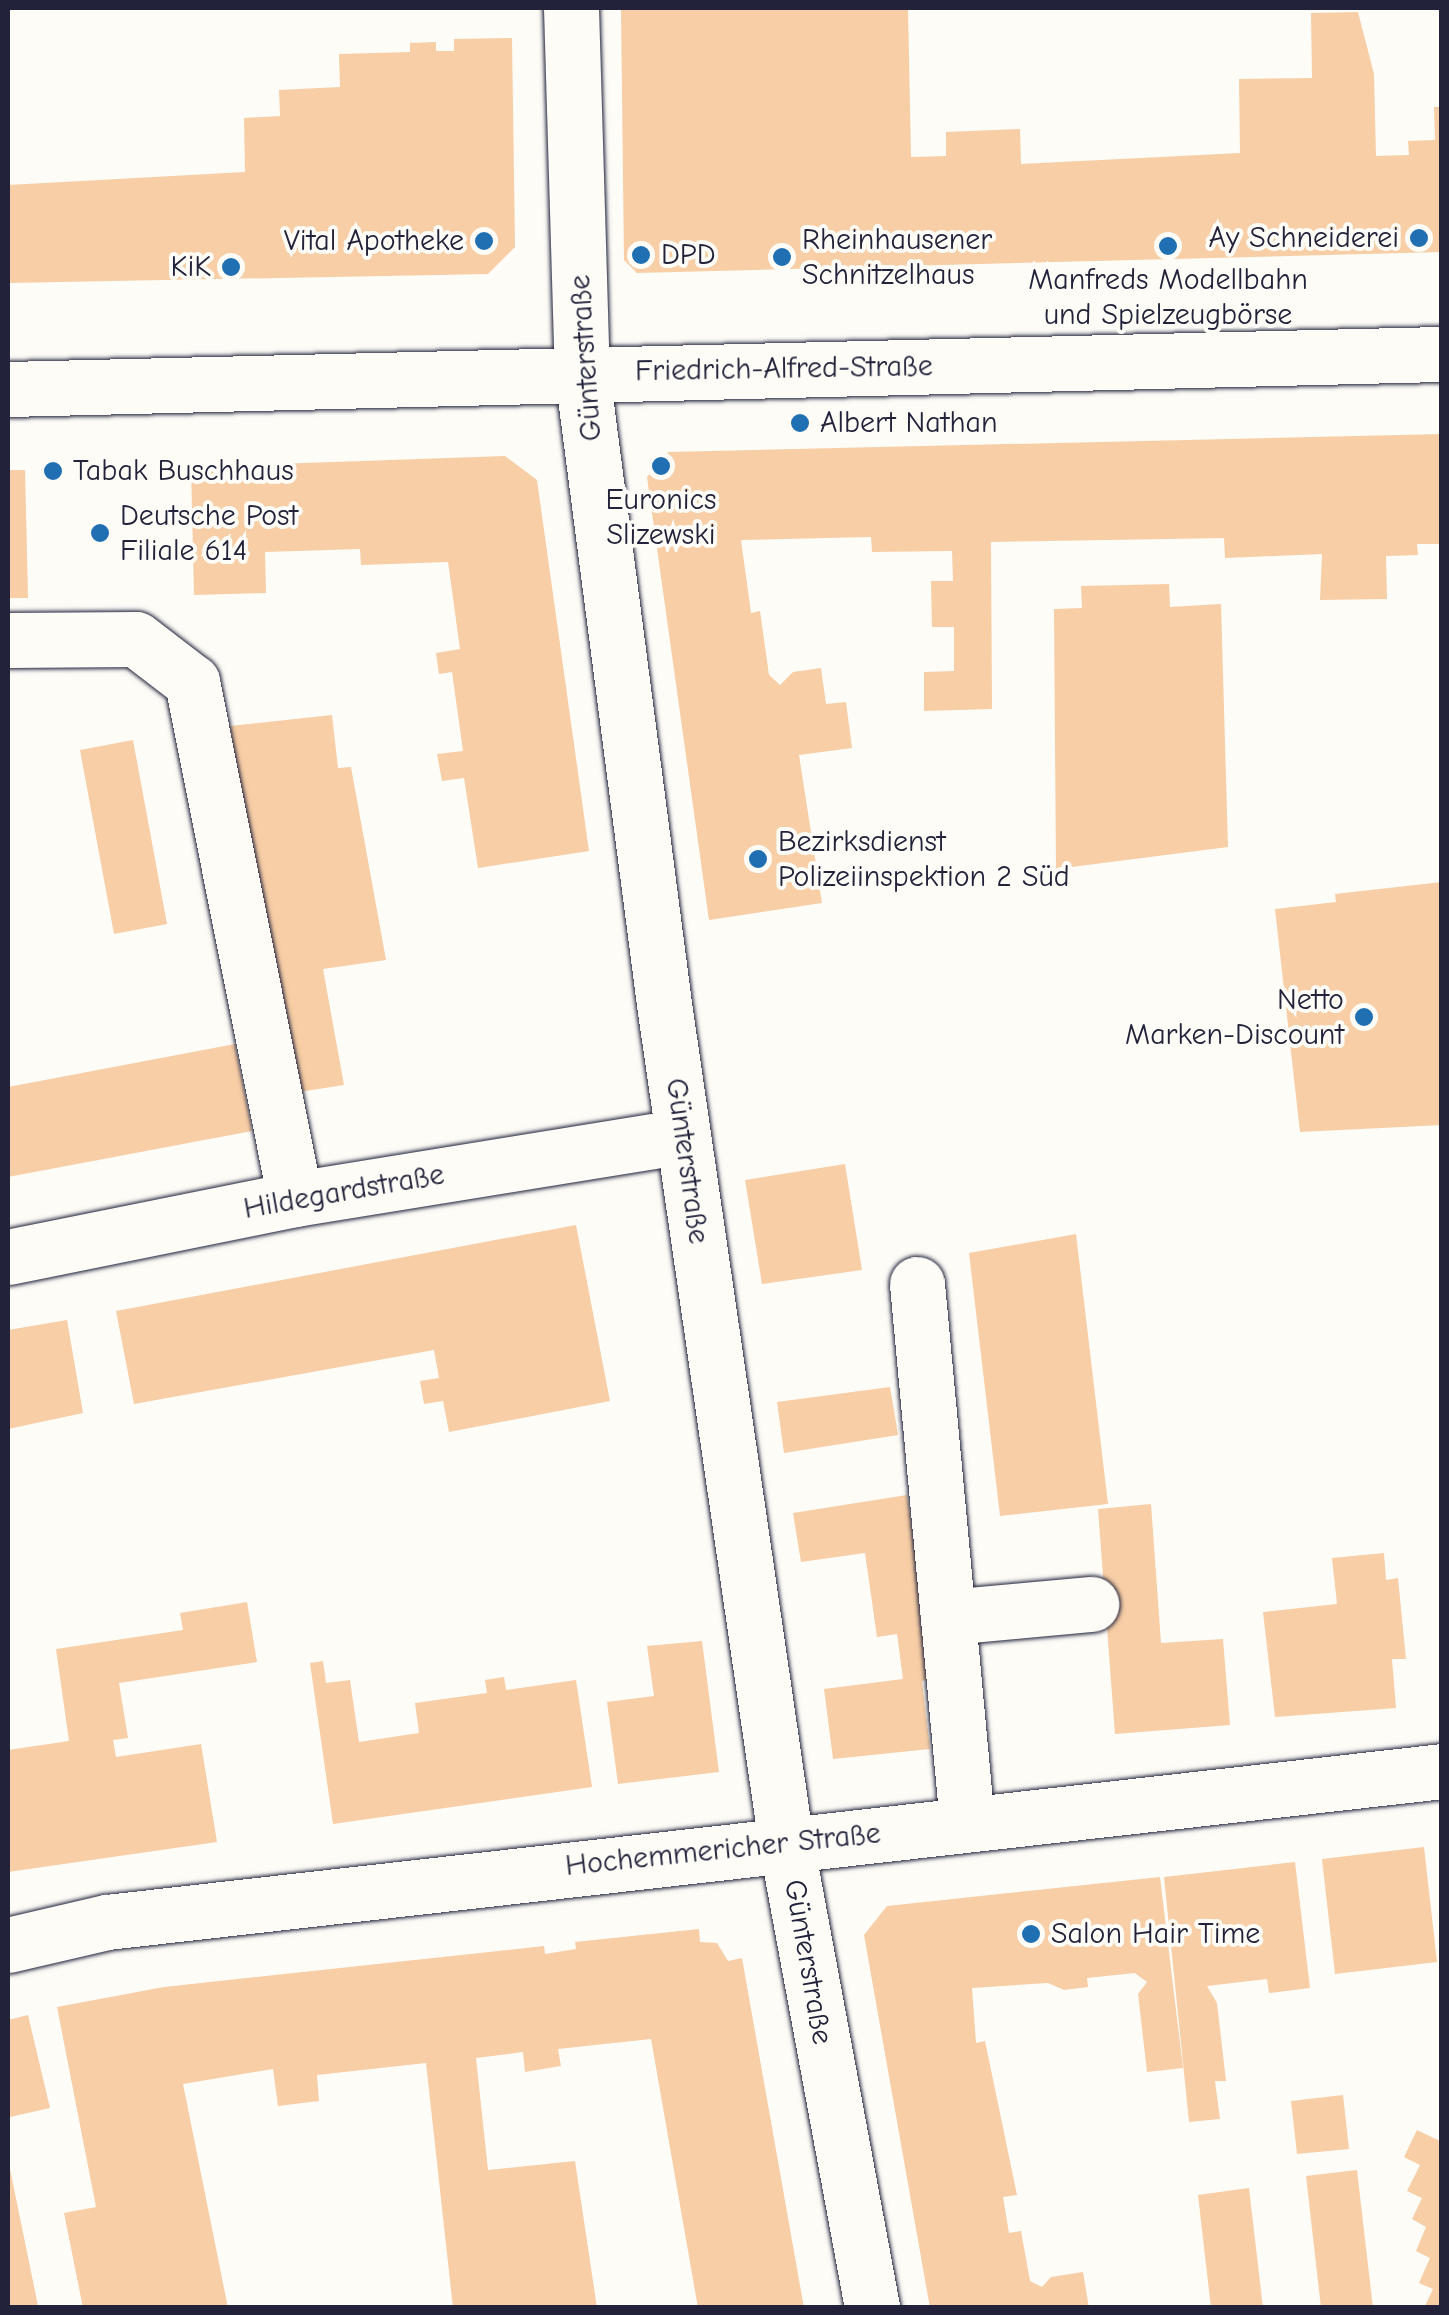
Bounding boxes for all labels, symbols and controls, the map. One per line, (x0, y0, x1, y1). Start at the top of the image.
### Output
place label: Ay Schneiderei (1209, 220, 1399, 256)
place label: Rheinhausener Schnitzelhaus (802, 222, 992, 292)
place label: Vital Apotheke (284, 223, 464, 259)
marker: Ay Schneiderei (1408, 227, 1430, 249)
marker: Vital Apotheke (473, 230, 495, 252)
marker: Manfreds Modellbahn und Spielzeugbörse (1157, 235, 1179, 257)
place label: DPD (661, 237, 716, 273)
marker: DPD (630, 244, 652, 266)
marker: Rheinhausener Schnitzelhaus (771, 246, 793, 268)
place label: KiK (171, 249, 211, 285)
marker: KiK (220, 256, 242, 278)
place label: Manfreds Modellbahn und Spielzeugbörse (1028, 262, 1308, 332)
street label: Günterstraße (562, 274, 610, 442)
street label: Friedrich-Alfred-Straße (635, 348, 933, 390)
place label: Albert Nathan (820, 405, 998, 441)
marker: Albert Nathan (789, 412, 811, 434)
place label: Tabak Buschhaus (73, 453, 294, 489)
marker: Euronics Slizewski (650, 455, 672, 477)
marker: Tabak Buschhaus (42, 460, 64, 482)
place label: Euronics Slizewski (605, 482, 717, 552)
place label: Deutsche Post Filiale 614 (120, 498, 298, 568)
marker: Deutsche Post Filiale 614 (89, 522, 111, 544)
place label: Bezirksdienst Polizeiinspektion 2 Süd (778, 824, 1070, 894)
marker: Bezirksdienst Polizeiinspektion 2 Süd (747, 848, 769, 870)
place label: Netto Marken-Discount (1125, 982, 1344, 1052)
marker: Netto Marken-Discount (1353, 1006, 1375, 1028)
street label: Günterstraße (658, 1076, 716, 1246)
street label: Hildegardstraße (241, 1157, 447, 1227)
street label: Hochemmericher Straße (564, 1816, 882, 1884)
street label: Günterstraße (776, 1877, 840, 2047)
place label: Salon Hair Time (1051, 1916, 1260, 1952)
marker: Salon Hair Time (1020, 1923, 1042, 1945)

